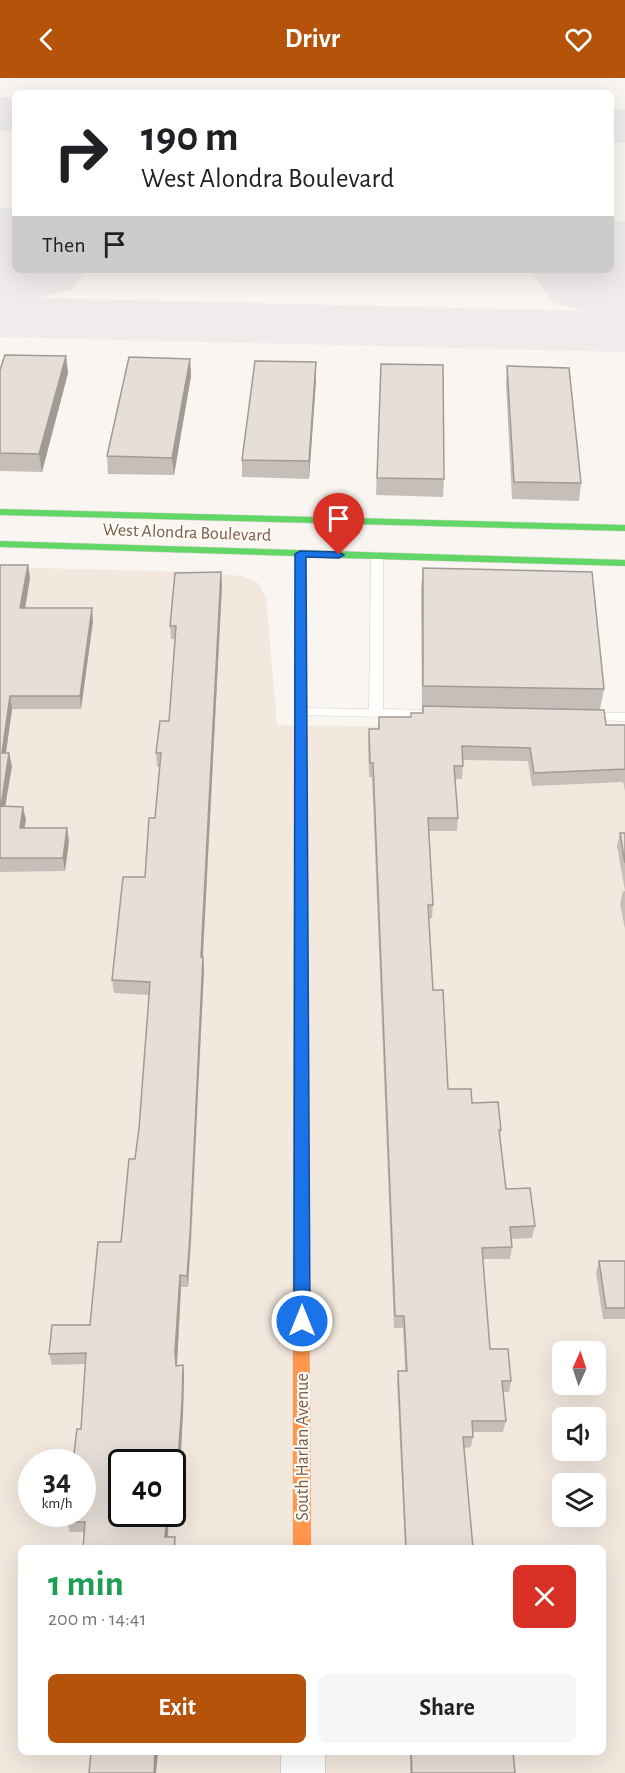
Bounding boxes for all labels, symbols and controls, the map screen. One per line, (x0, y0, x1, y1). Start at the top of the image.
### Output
icon: back (30, 23, 63, 56)
icon: heart (562, 23, 595, 56)
text: Drivr (285, 25, 340, 52)
icon: right (42, 114, 120, 192)
text: 190 m (141, 116, 239, 158)
text: West Alondra Boulevard (141, 165, 394, 192)
icon: arrive (98, 228, 131, 261)
text: Then (42, 234, 86, 256)
pin (313, 493, 364, 555)
icon: arrive (322, 502, 355, 535)
street label: West Alondra Boulevard (102, 521, 272, 545)
position arrow (270, 1289, 334, 1353)
north arrow (552, 1341, 606, 1395)
map controls (552, 1341, 606, 1527)
street label: South Harlan Avenue (294, 1373, 312, 1521)
button: sound (552, 1407, 606, 1461)
speed limit sign: 40 (108, 1449, 186, 1527)
text: 34 (43, 1466, 71, 1496)
button: layers (552, 1473, 606, 1527)
text: km/h (42, 1496, 72, 1511)
button: close (513, 1565, 576, 1628)
text: 1 min (48, 1566, 124, 1602)
text: 200 m · 14:41 (48, 1609, 146, 1629)
button: Exit (48, 1674, 306, 1743)
button: Share (318, 1674, 576, 1743)

